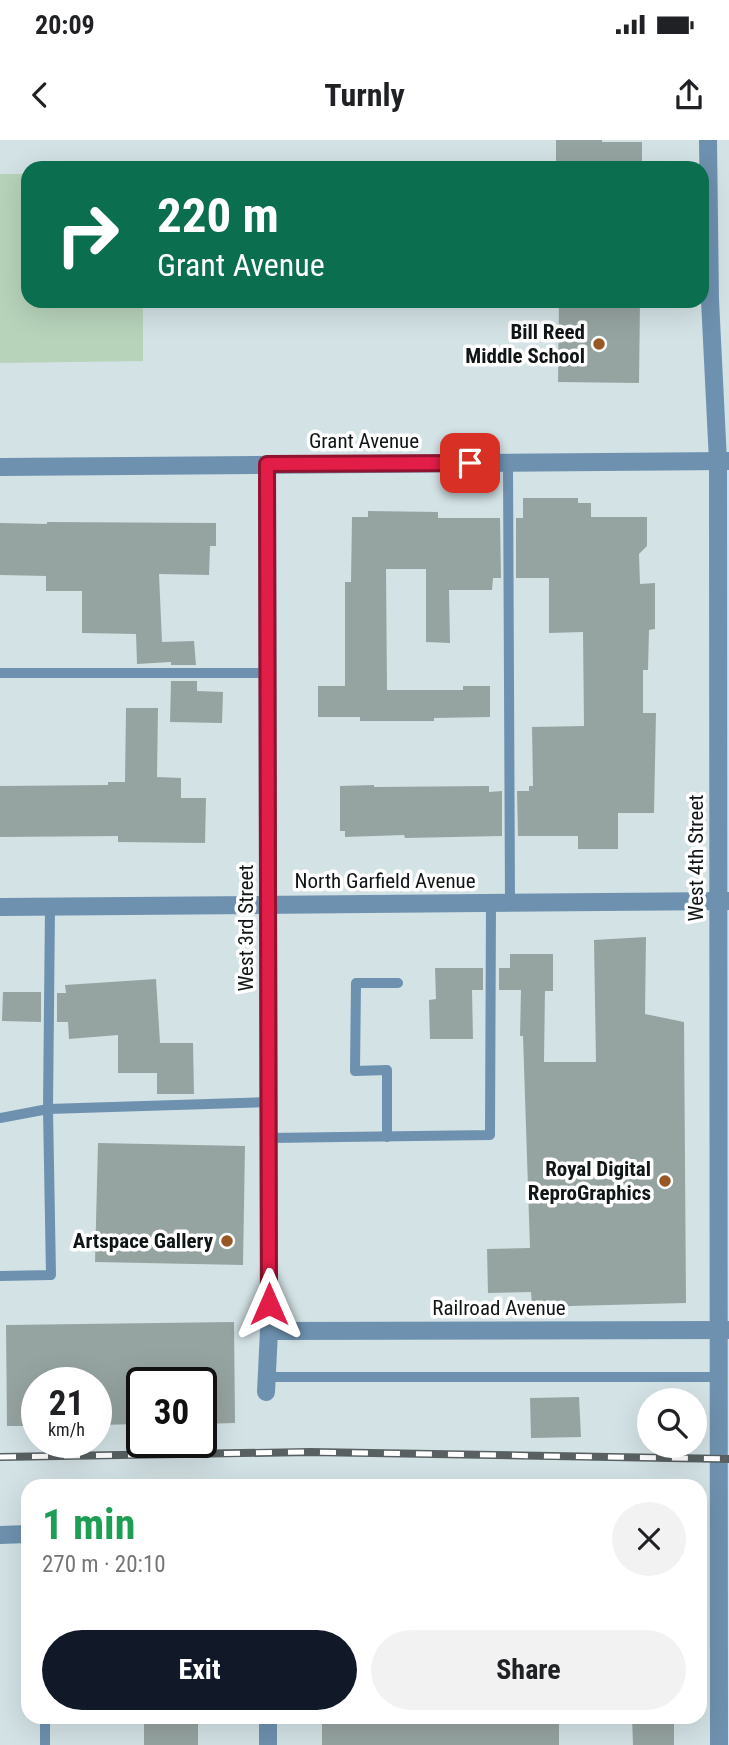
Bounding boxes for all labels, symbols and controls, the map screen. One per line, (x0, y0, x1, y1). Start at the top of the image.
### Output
text: 20:09 (35, 10, 95, 40)
icon: back (21, 76, 59, 114)
text: Turnly (324, 76, 405, 114)
icon: share (670, 76, 708, 114)
text: 220 m (157, 187, 279, 244)
icon: right (42, 189, 133, 280)
text: Grant Avenue (157, 246, 325, 284)
place label: Bill Reed Middle School (465, 320, 585, 368)
marker: Bill Reed Middle School (591, 336, 607, 352)
street label: Grant Avenue (309, 429, 419, 453)
pin (440, 433, 500, 493)
icon: arrive (451, 444, 489, 482)
street label: West 4th Street (684, 795, 708, 921)
street label: West 3rd Street (234, 864, 258, 992)
street label: North Garfield Avenue (294, 869, 476, 893)
place label: Royal Digital ReproGraphics (528, 1157, 651, 1205)
marker: Royal Digital ReproGraphics (657, 1173, 673, 1189)
place label: Artspace Gallery (73, 1229, 214, 1253)
marker: Artspace Gallery (219, 1233, 235, 1249)
position arrow (232, 1267, 306, 1341)
street label: Railroad Avenue (432, 1296, 566, 1320)
speed limit sign: 30 (126, 1367, 217, 1458)
text: 21 (49, 1383, 84, 1424)
map controls (637, 1388, 707, 1458)
button: search (637, 1388, 707, 1458)
text: km/h (48, 1419, 85, 1440)
text: 1 min (42, 1500, 135, 1549)
button: close (612, 1502, 686, 1576)
text: 270 m · 20:10 (42, 1551, 166, 1578)
button: Exit (42, 1630, 357, 1710)
button: Share (371, 1630, 686, 1710)

